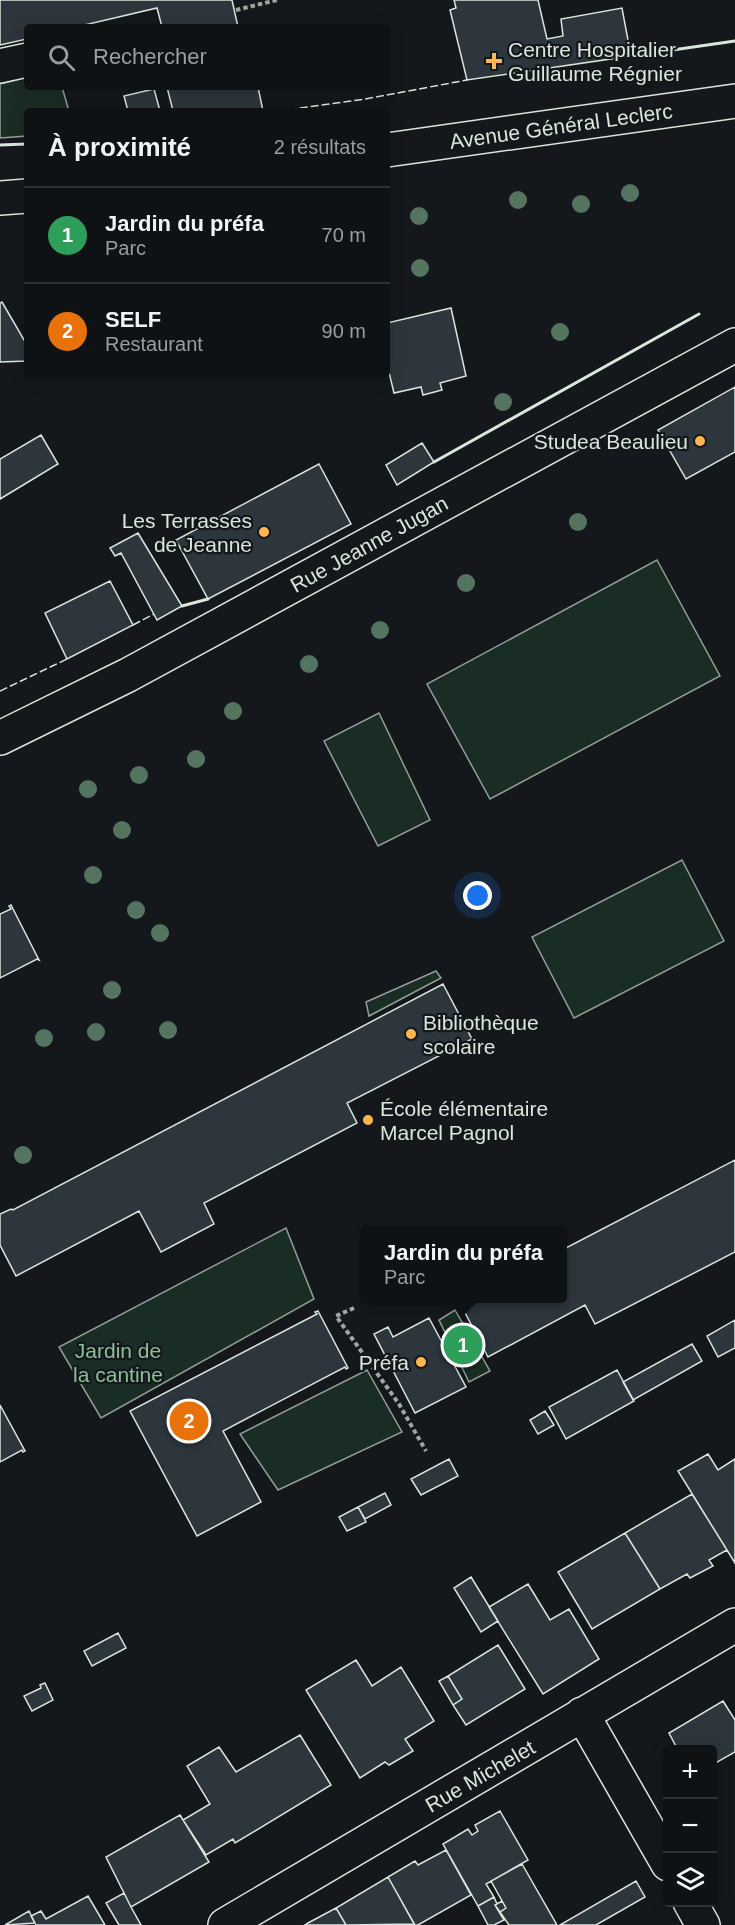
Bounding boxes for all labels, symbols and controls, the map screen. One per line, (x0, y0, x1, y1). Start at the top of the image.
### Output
search box (24, 24, 390, 90)
place label: Centre Hospitalier Guillaume Régnier (508, 38, 682, 85)
icon: search (45, 41, 78, 74)
text: Rechercher (93, 44, 207, 69)
marker: Centre Hospitalier Guillaume Régnier (485, 52, 503, 70)
street label: Avenue Général Leclerc (448, 99, 674, 153)
text: À proximité (48, 132, 191, 162)
text: 2 résultats (274, 136, 366, 158)
text: Jardin du préfa (105, 211, 264, 236)
text: 1 (62, 224, 73, 246)
text: 70 m (322, 224, 366, 246)
text: Parc (105, 237, 146, 259)
text: SELF (105, 307, 161, 332)
text: 2 (62, 320, 73, 342)
text: 90 m (322, 320, 366, 342)
text: Restaurant (105, 333, 203, 355)
place label: Studea Beaulieu (534, 430, 688, 453)
marker: Studea Beaulieu (693, 434, 707, 448)
street label: Rue Jeanne Jugan (286, 491, 452, 597)
place label: Les Terrasses de Jeanne (122, 509, 252, 556)
marker: Les Terrasses de Jeanne (257, 525, 271, 539)
your location (463, 881, 492, 910)
place label: Bibliothèque scolaire (423, 1011, 539, 1058)
marker: Bibliothèque scolaire (404, 1027, 418, 1041)
place label: École élémentaire Marcel Pagnol (380, 1097, 548, 1144)
marker: École élémentaire Marcel Pagnol (361, 1113, 375, 1127)
popup (360, 1225, 567, 1303)
text: Jardin du préfa (384, 1240, 543, 1265)
text: Parc (384, 1266, 425, 1288)
pin: 1 (444, 1322, 482, 1368)
park label: Jardin de la cantine (73, 1339, 163, 1386)
place label: Préfa (359, 1351, 409, 1374)
marker: Préfa (414, 1355, 428, 1369)
pin: 2 (170, 1398, 208, 1444)
street label: Rue Michelet (421, 1735, 539, 1817)
map controls (663, 1745, 717, 1907)
button: + (663, 1745, 717, 1799)
button: − (663, 1799, 717, 1853)
button: layers (663, 1853, 717, 1907)

